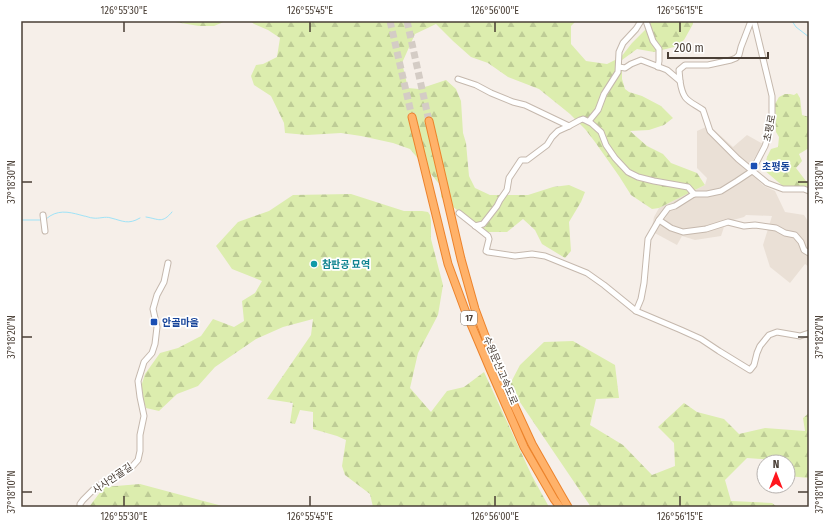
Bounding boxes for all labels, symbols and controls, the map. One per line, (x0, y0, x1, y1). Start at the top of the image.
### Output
text: 126°55'30"E (101, 5, 148, 17)
text: 126°55'45"E (287, 5, 333, 17)
text: 126°56'00"E (471, 5, 519, 17)
text: 126°56'15"E (657, 5, 703, 17)
scale bar (668, 34, 768, 60)
text: 200 m (674, 41, 704, 55)
street label: 초평로 (761, 113, 779, 143)
text: 37°18'30"N (6, 160, 18, 204)
text: 37°18'30"N (814, 160, 826, 204)
marker: 초평동 (749, 161, 759, 171)
place label: 초평동 (762, 161, 790, 173)
marker: 참판공 묘역 (309, 259, 319, 269)
place label: 참판공 묘역 (322, 259, 370, 271)
road number: 17 (461, 311, 477, 325)
text: 37°18'20"N (6, 315, 18, 359)
text: 37°18'20"N (814, 315, 826, 359)
marker: 안골마을 (149, 317, 159, 327)
place label: 안골마을 (162, 317, 199, 329)
street label: 수원문산고속도로 (480, 334, 520, 407)
north arrow (756, 454, 796, 494)
text: N (773, 458, 779, 471)
street label: 사사안골길 (90, 461, 135, 497)
text: 37°18'10"N (6, 471, 18, 513)
text: 37°18'10"N (814, 471, 826, 513)
text: 126°55'30"E (101, 511, 148, 523)
text: 126°55'45"E (287, 511, 333, 523)
text: 126°56'00"E (471, 511, 519, 523)
text: 126°56'15"E (657, 511, 703, 523)

